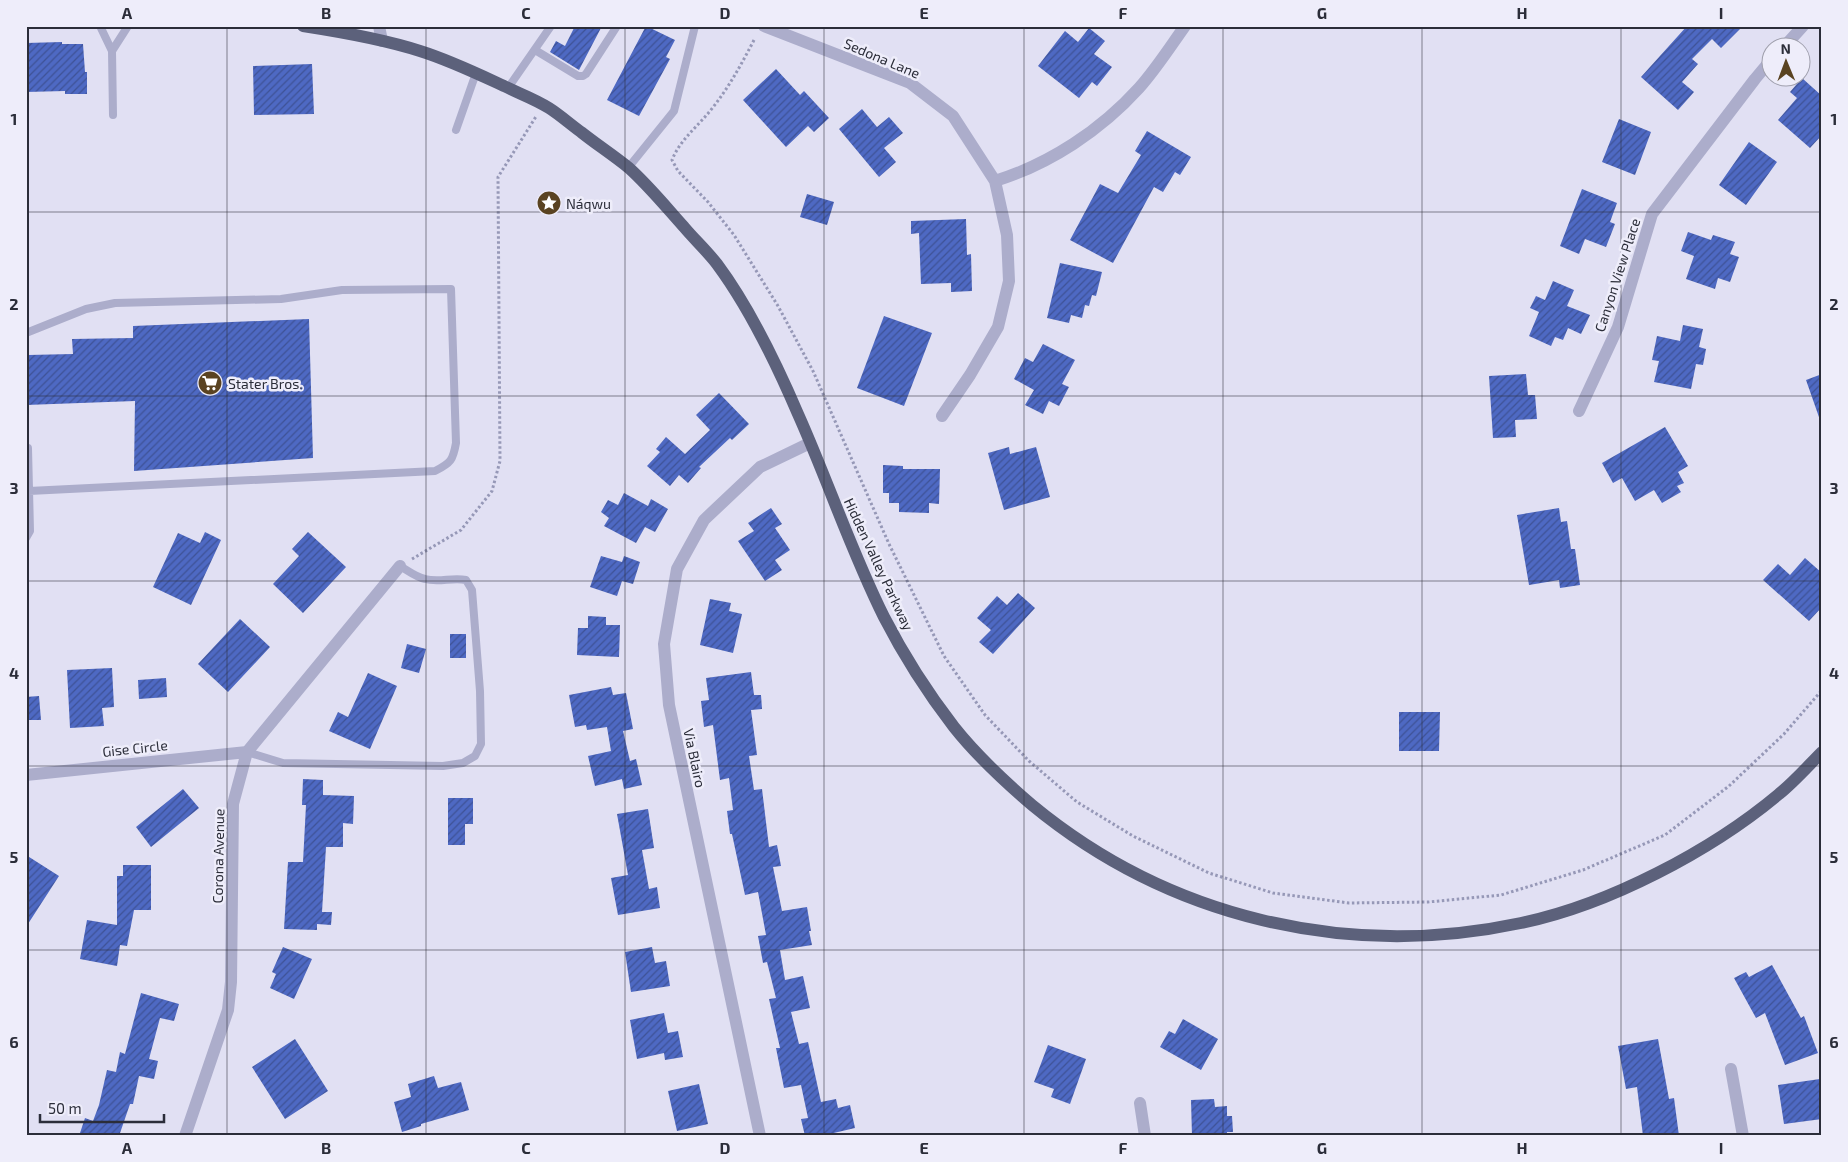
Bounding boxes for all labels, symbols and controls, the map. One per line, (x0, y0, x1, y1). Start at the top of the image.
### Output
text: A (122, 3, 133, 22)
text: B (321, 3, 331, 22)
text: C (521, 3, 531, 22)
text: D (720, 3, 731, 22)
text: E (919, 3, 929, 22)
text: F (1119, 3, 1128, 22)
text: G (1317, 3, 1327, 22)
text: H (1516, 3, 1528, 22)
text: I (1719, 3, 1723, 22)
street label: Sedona Lane (841, 34, 923, 82)
north arrow (1760, 38, 1810, 88)
text: N (1781, 40, 1791, 57)
text: 1 (11, 109, 17, 128)
text: 1 (1831, 109, 1837, 128)
place icon: Náqwu (536, 190, 562, 216)
place label: Náqwu (566, 195, 611, 212)
street label: Canyon View Place (1591, 216, 1643, 334)
text: 2 (9, 294, 19, 313)
text: 2 (1829, 294, 1839, 313)
supermarket icon: Stater Bros. (197, 370, 223, 396)
place label: Stater Bros. (228, 375, 302, 392)
text: 3 (9, 478, 19, 497)
text: 3 (1829, 478, 1839, 497)
street label: Hidden Valley Parkway (841, 495, 917, 634)
text: 4 (9, 663, 19, 682)
text: 4 (1829, 663, 1839, 682)
street label: Via Blairo (680, 727, 710, 789)
street label: Gise Circle (102, 736, 168, 760)
street label: Corona Avenue (209, 808, 227, 904)
text: 5 (10, 847, 19, 866)
text: 5 (1830, 847, 1839, 866)
text: 6 (9, 1032, 19, 1051)
text: 6 (1829, 1032, 1839, 1051)
scale bar (40, 1092, 164, 1124)
text: 50 m (48, 1099, 82, 1117)
text: A (122, 1138, 133, 1157)
text: B (321, 1138, 331, 1157)
text: C (521, 1138, 531, 1157)
text: D (720, 1138, 731, 1157)
text: E (919, 1138, 929, 1157)
text: F (1119, 1138, 1128, 1157)
text: G (1317, 1138, 1327, 1157)
text: H (1516, 1138, 1528, 1157)
text: I (1719, 1138, 1723, 1157)

